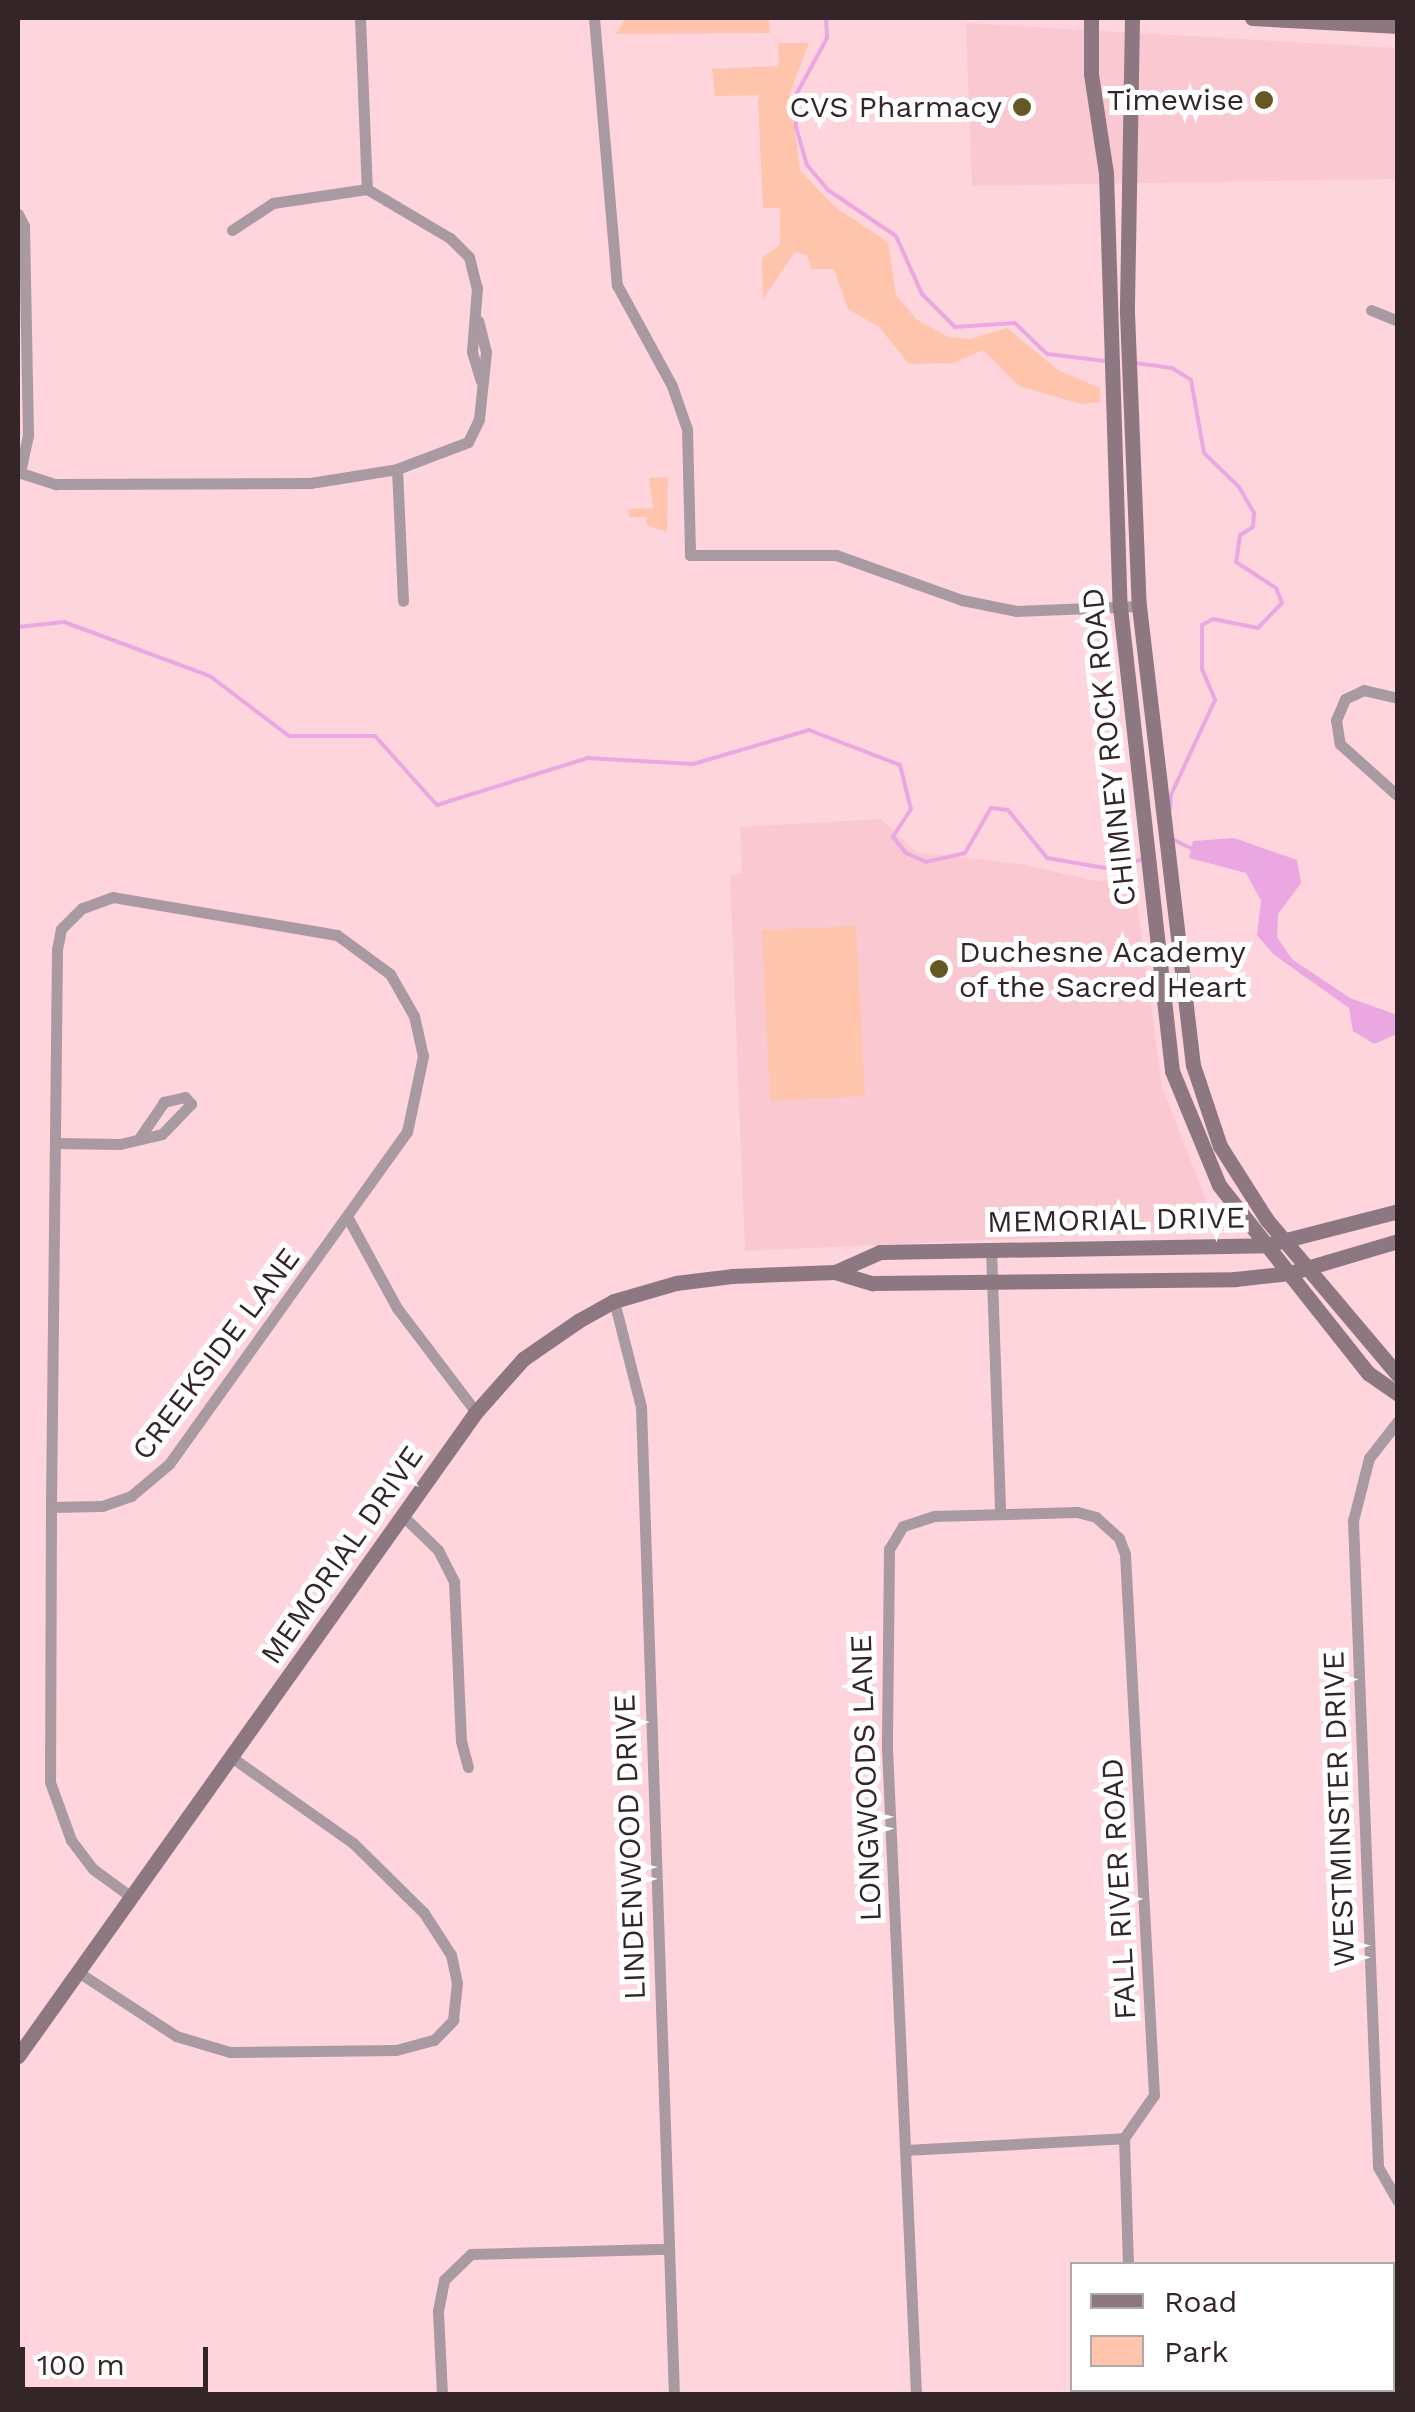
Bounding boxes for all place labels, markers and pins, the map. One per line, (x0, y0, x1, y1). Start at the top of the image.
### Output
place label: Timewise (1107, 82, 1244, 118)
place label: CVS Pharmacy (790, 89, 1002, 125)
marker: Timewise (1253, 89, 1275, 111)
marker: CVS Pharmacy (1011, 96, 1033, 118)
place label: Duchesne Academy of the Sacred Heart (959, 934, 1248, 1004)
marker: Duchesne Academy of the Sacred Heart (928, 958, 950, 980)

